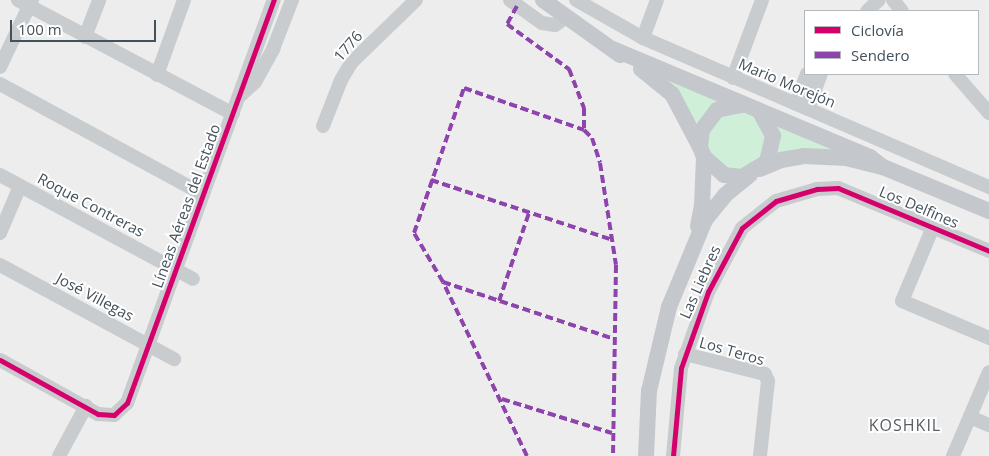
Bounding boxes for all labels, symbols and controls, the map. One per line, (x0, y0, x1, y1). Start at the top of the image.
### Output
scale bar (12, 10, 159, 42)
legend (804, 10, 979, 75)
text: 100 m (18, 19, 62, 39)
text: Ciclovía (851, 20, 904, 40)
street label: 1776 (330, 27, 366, 65)
text: Sendero (851, 45, 910, 65)
street label: Mario Morejón (736, 54, 838, 112)
street label: Líneas Aéreas del Estado (148, 122, 224, 290)
street label: Roque Contreras (35, 169, 147, 241)
street label: Los Delfines (877, 182, 961, 232)
street label: Las Liebres (676, 243, 724, 321)
street label: José Villegas (53, 269, 137, 325)
street label: Los Teros (697, 333, 767, 369)
district label: KOSHKIL (868, 415, 942, 435)

